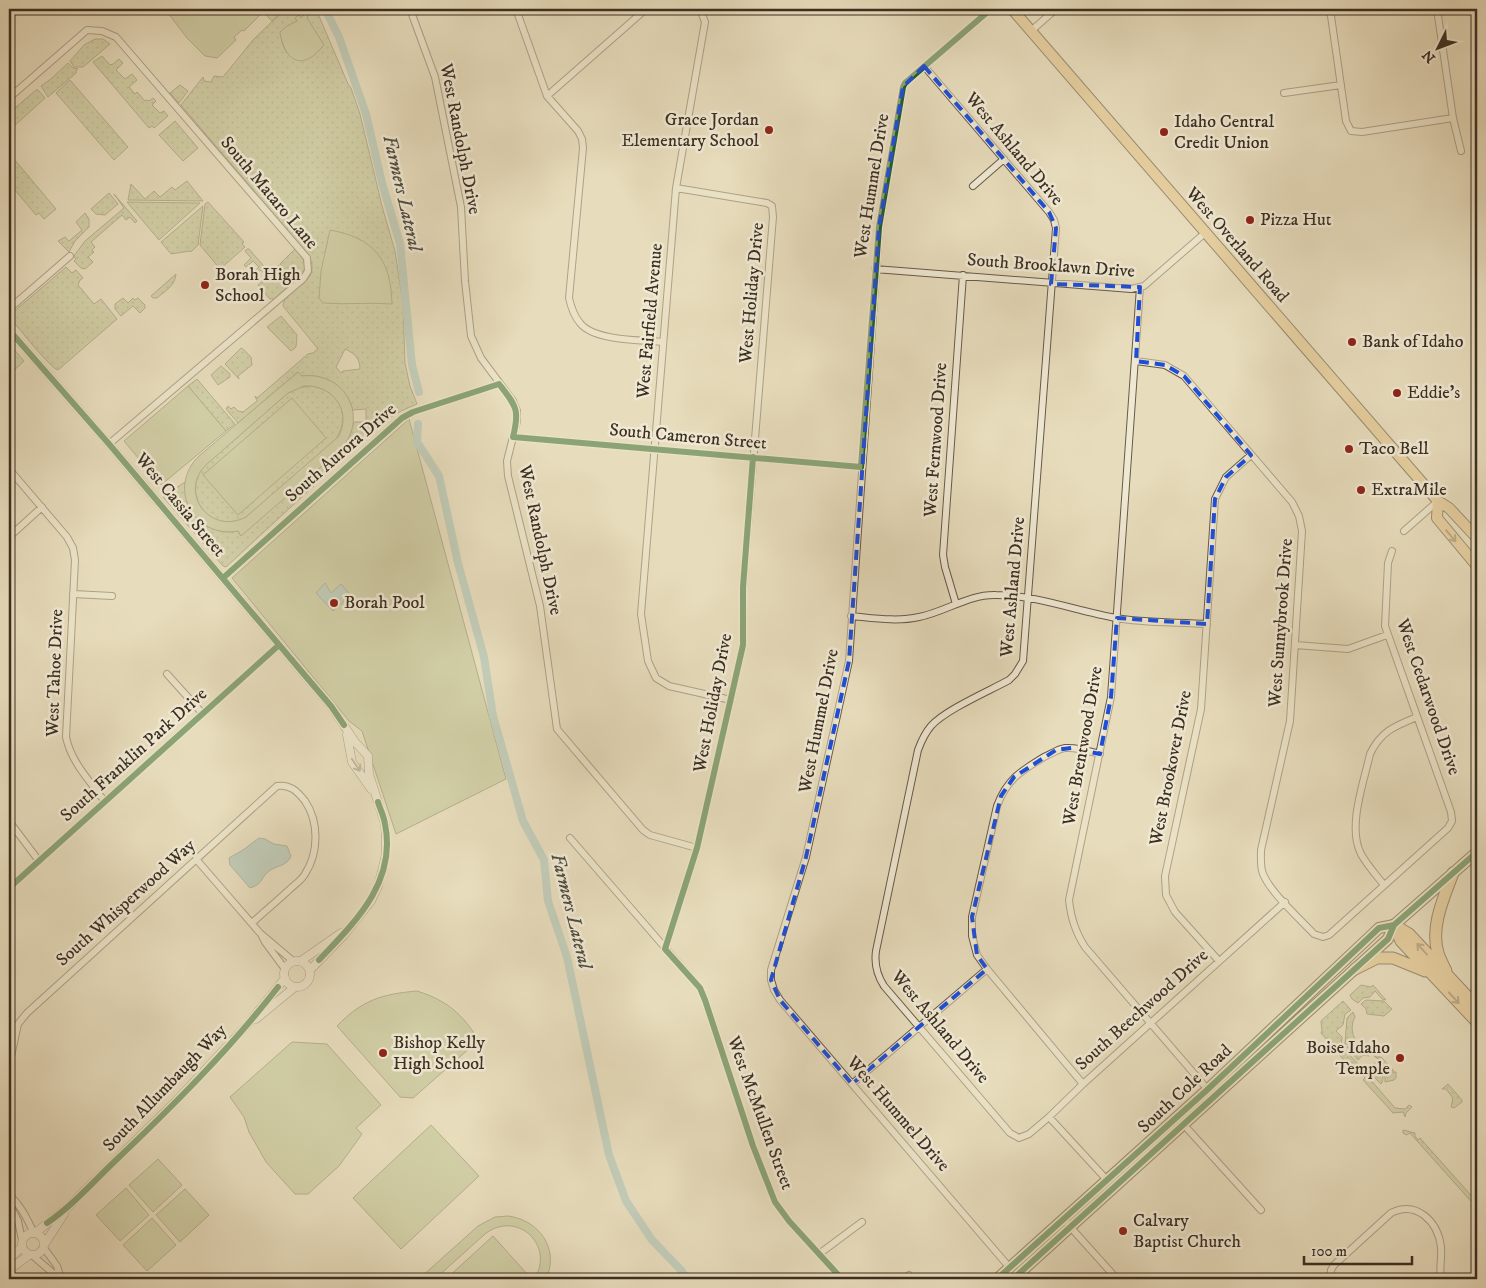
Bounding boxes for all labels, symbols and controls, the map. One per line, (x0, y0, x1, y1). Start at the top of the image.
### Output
north arrow (1414, 22, 1464, 72)
text: N (1418, 45, 1440, 66)
street label: West Randolph Drive (434, 61, 485, 216)
street label: West Ashland Drive (960, 87, 1068, 210)
place label: Grace Jordan Elementary School (621, 109, 760, 152)
place label: Idaho Central Credit Union (1174, 111, 1275, 154)
street label: West Hummel Drive (850, 112, 894, 261)
marker: Grace Jordan Elementary School (763, 124, 775, 136)
marker: Idaho Central Credit Union (1158, 126, 1170, 138)
street label: South Mataro Lane (216, 132, 322, 254)
water label: Farmers Lateral (378, 133, 427, 255)
street label: West Overland Road (1180, 182, 1293, 307)
place label: Pizza Hut (1260, 209, 1332, 231)
marker: Pizza Hut (1244, 214, 1256, 226)
street label: West Holiday Drive (735, 222, 769, 365)
street label: West Fairfield Avenue (632, 242, 668, 401)
street label: South Brooklawn Drive (966, 249, 1136, 283)
place label: Borah High School (215, 264, 301, 307)
marker: Borah High School (199, 279, 211, 291)
place label: Bank of Idaho (1362, 331, 1464, 353)
marker: Bank of Idaho (1346, 336, 1358, 348)
street label: West Fernwood Drive (920, 362, 952, 519)
place label: Eddie's (1407, 382, 1460, 404)
marker: Eddie's (1391, 387, 1403, 399)
street label: South Aurora Drive (281, 399, 401, 507)
street label: South Cameron Street (608, 419, 768, 455)
place label: Taco Bell (1359, 438, 1429, 460)
marker: Taco Bell (1343, 443, 1355, 455)
street label: West Cassia Street (129, 448, 230, 562)
street label: West Randolph Drive (513, 462, 567, 617)
place label: ExtraMile (1371, 479, 1447, 501)
marker: ExtraMile (1355, 484, 1367, 496)
street label: West Ashland Drive (996, 516, 1030, 659)
one-way arrow (1446, 529, 1457, 542)
street label: West Sunnybrook Drive (1264, 538, 1298, 709)
place label: Borah Pool (344, 592, 425, 614)
marker: Borah Pool (328, 597, 340, 609)
street label: West Tahoe Drive (42, 609, 68, 738)
street label: West Cedarwood Drive (1391, 615, 1465, 778)
street label: West Holiday Drive (689, 632, 737, 775)
street label: West Hummel Drive (794, 647, 844, 796)
street label: West Brentwood Drive (1058, 665, 1108, 828)
street label: South Franklin Park Drive (56, 683, 212, 827)
street label: West Brookover Drive (1145, 689, 1197, 848)
one-way arrow (351, 758, 361, 772)
street label: South Whisperwood Way (52, 834, 200, 971)
water label: Farmers Lateral (546, 851, 597, 973)
one-way arrow (1417, 943, 1428, 956)
street label: South Beechwood Drive (1071, 945, 1213, 1075)
street label: West Ashland Drive (886, 965, 994, 1088)
one-way arrow (1448, 991, 1460, 1004)
street label: South Allumbaugh Way (99, 1019, 232, 1156)
place label: Bishop Kelly High School (393, 1032, 485, 1075)
street label: West McMullen Street (722, 1032, 798, 1193)
place label: Boise Idaho Temple (1306, 1037, 1390, 1080)
street label: South Cole Road (1133, 1040, 1237, 1138)
marker: Bishop Kelly High School (377, 1047, 389, 1059)
street label: West Hummel Drive (841, 1051, 954, 1176)
marker: Boise Idaho Temple (1394, 1052, 1406, 1064)
place label: Calvary Baptist Church (1133, 1210, 1241, 1253)
marker: Calvary Baptist Church (1117, 1225, 1129, 1237)
scale bar (1304, 1233, 1411, 1265)
text: 100 m (1311, 1242, 1347, 1261)

